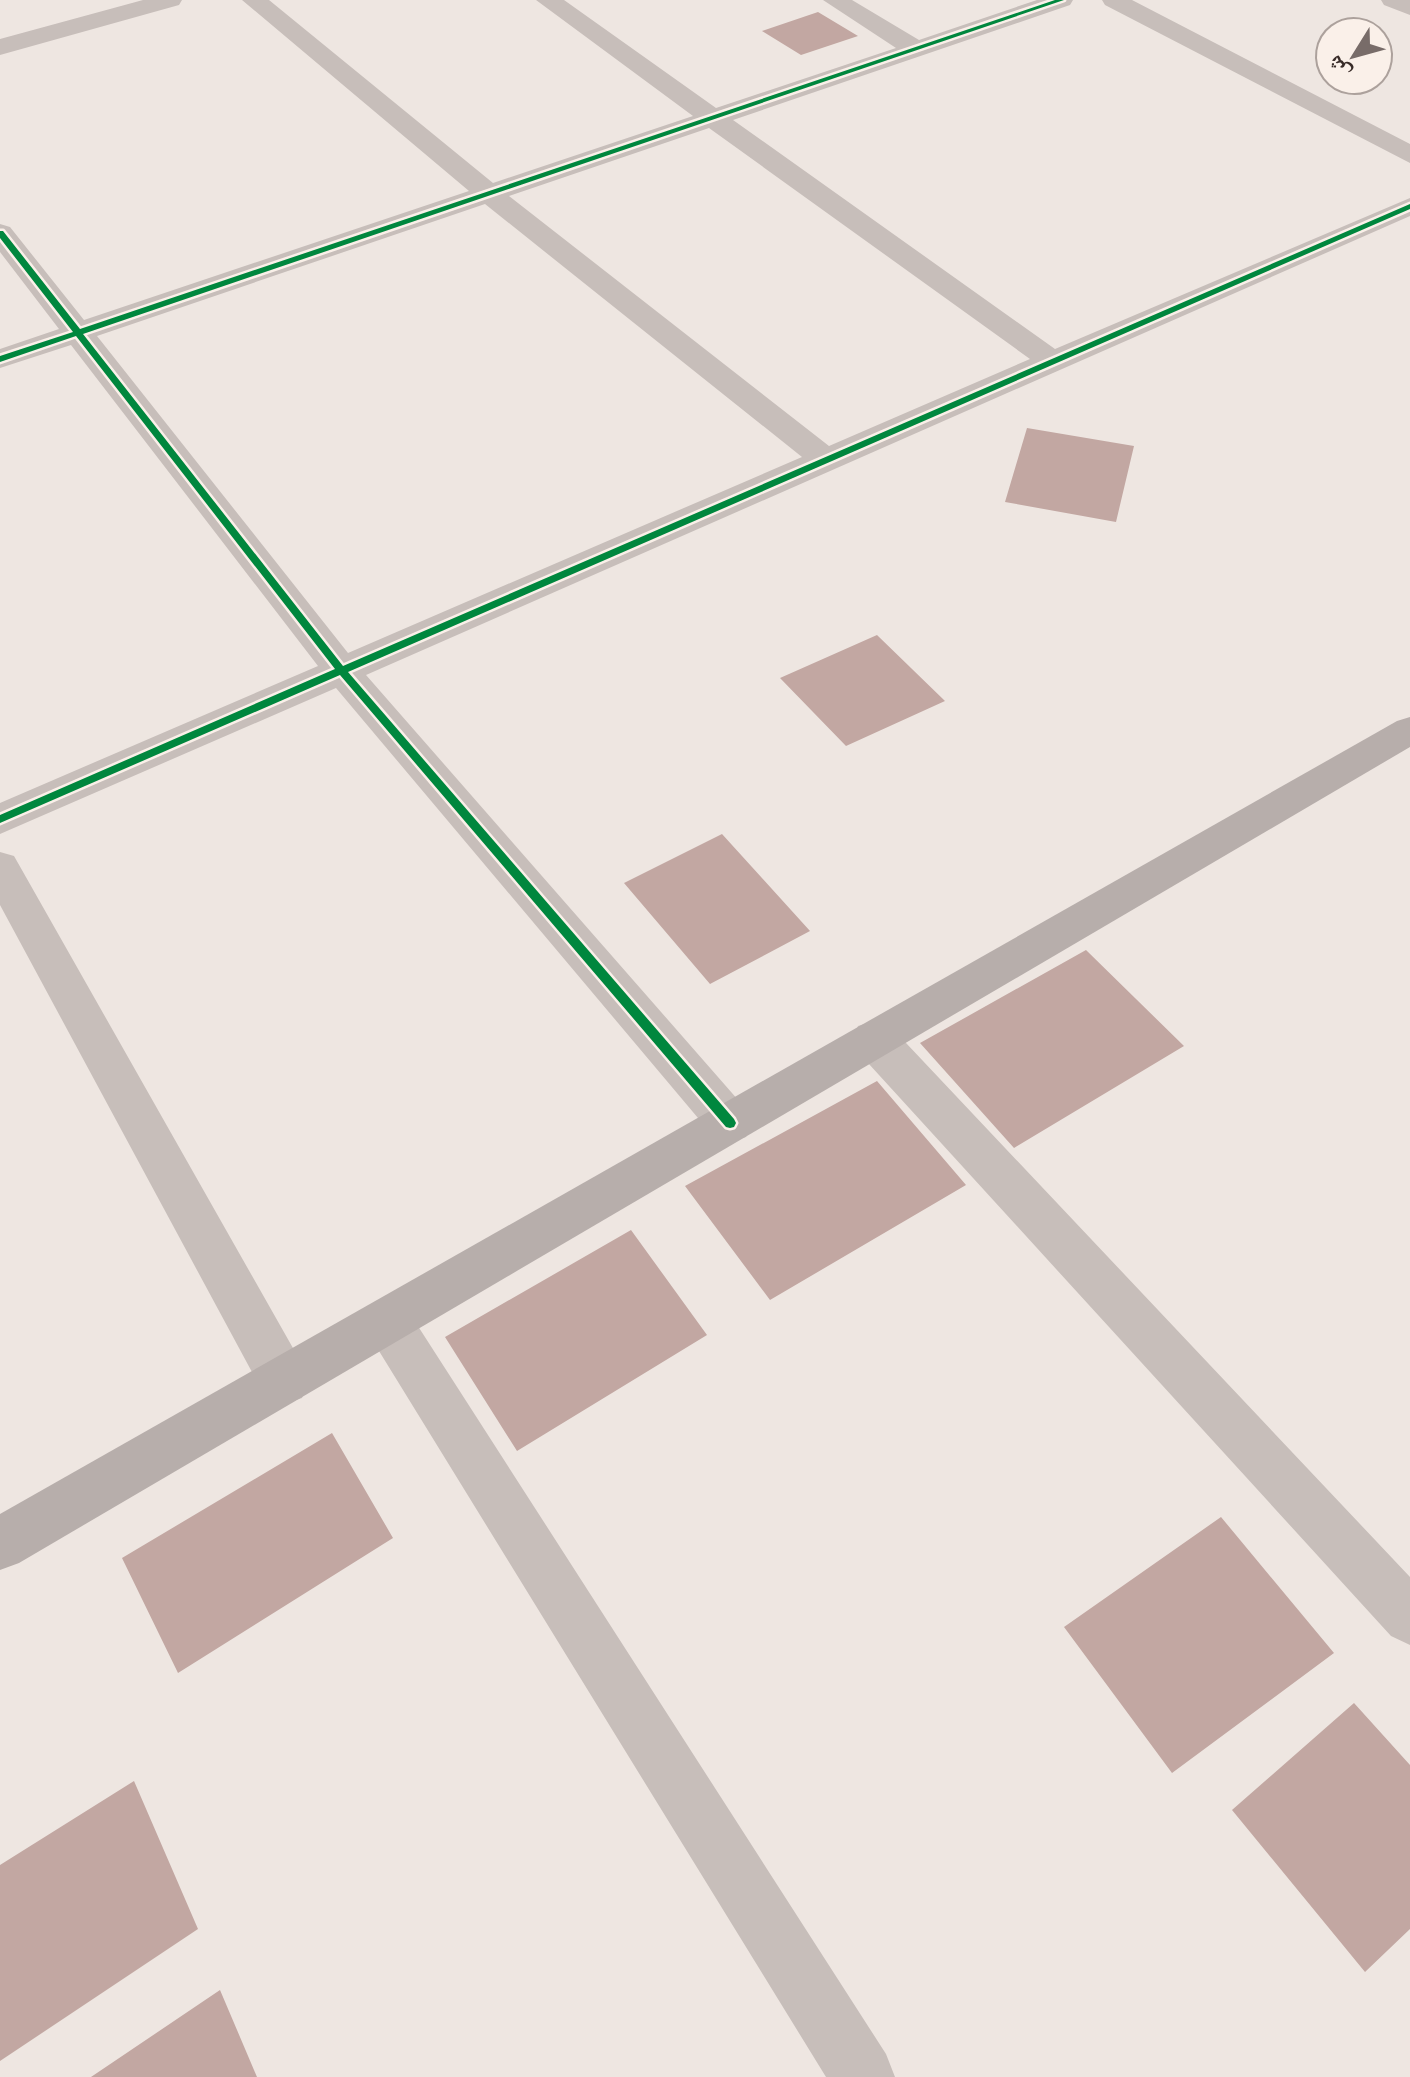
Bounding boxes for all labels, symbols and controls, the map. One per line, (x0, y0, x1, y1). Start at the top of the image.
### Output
north arrow (1314, 16, 1394, 96)
text: ش (1320, 50, 1356, 86)

